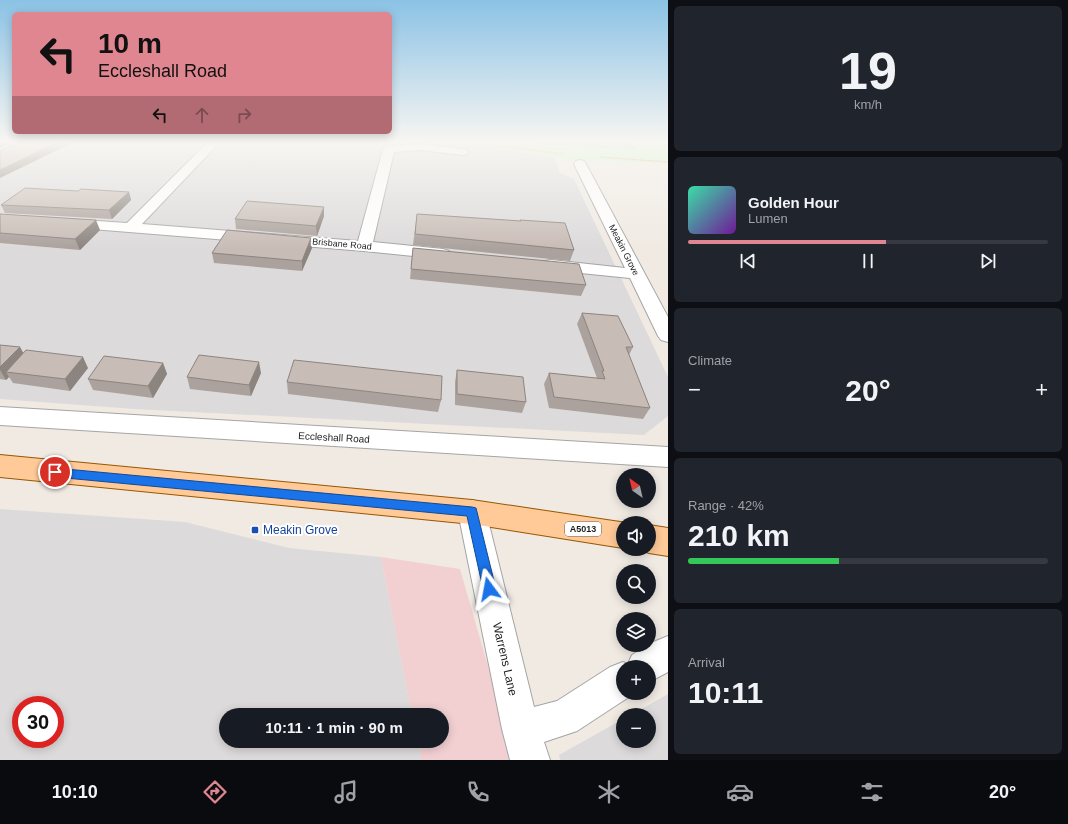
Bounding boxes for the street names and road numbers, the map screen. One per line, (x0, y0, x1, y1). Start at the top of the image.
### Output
street label: Meakin Grove (607, 223, 641, 277)
street label: Brisbane Road (312, 236, 372, 252)
street label: Eccleshall Road (298, 430, 370, 445)
road number: A5013 (565, 522, 601, 536)
street label: Warrens Lane (490, 621, 520, 697)

